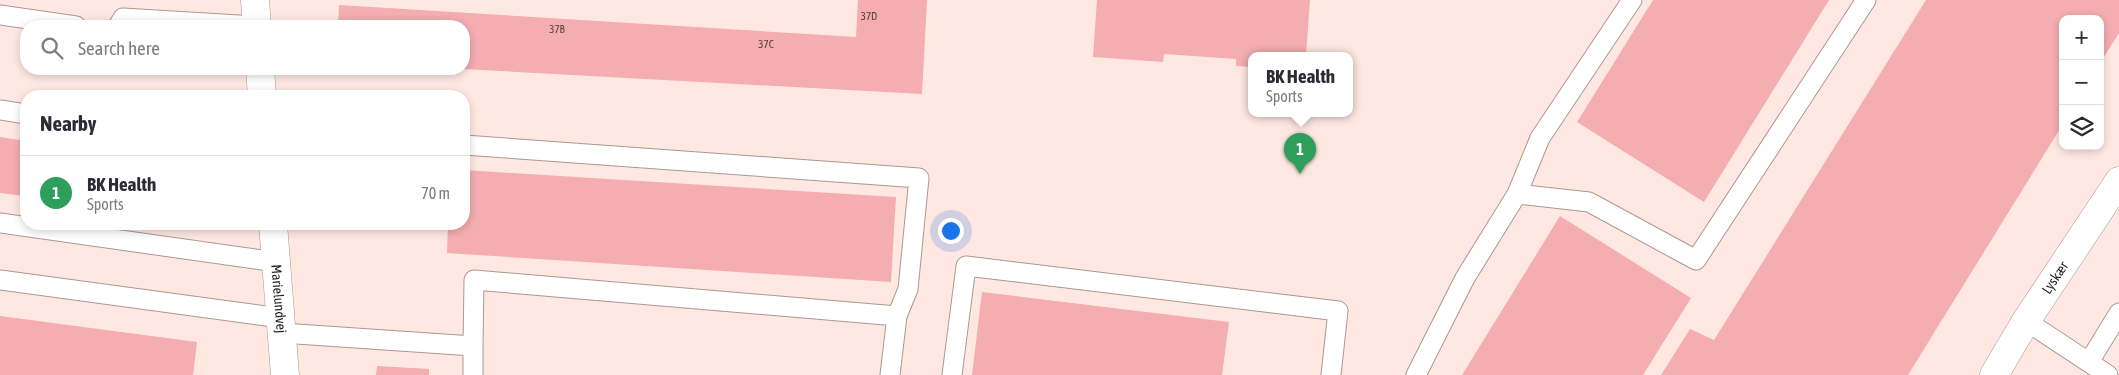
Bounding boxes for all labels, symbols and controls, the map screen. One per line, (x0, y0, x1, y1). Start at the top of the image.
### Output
house number: 37D (861, 10, 877, 22)
map controls (2059, 15, 2104, 150)
button: + (2059, 15, 2104, 60)
search box (20, 20, 470, 75)
house number: 37B (549, 23, 566, 35)
icon: search (38, 34, 66, 62)
text: Search here (78, 37, 160, 59)
house number: 37C (758, 38, 774, 50)
popup (1248, 52, 1353, 117)
button: − (2059, 60, 2104, 105)
text: BK Health (1266, 65, 1335, 87)
text: Sports (1266, 87, 1303, 105)
button: layers (2059, 105, 2104, 150)
text: Nearby (40, 111, 96, 135)
pin: 1 (1284, 133, 1316, 174)
text: BK Health (87, 173, 156, 195)
text: 1 (52, 184, 60, 202)
text: 70 m (421, 184, 450, 202)
text: Sports (87, 195, 124, 213)
your location (938, 218, 964, 244)
street label: Lyskær (2039, 258, 2072, 297)
street label: Marielundvej (268, 264, 290, 334)

